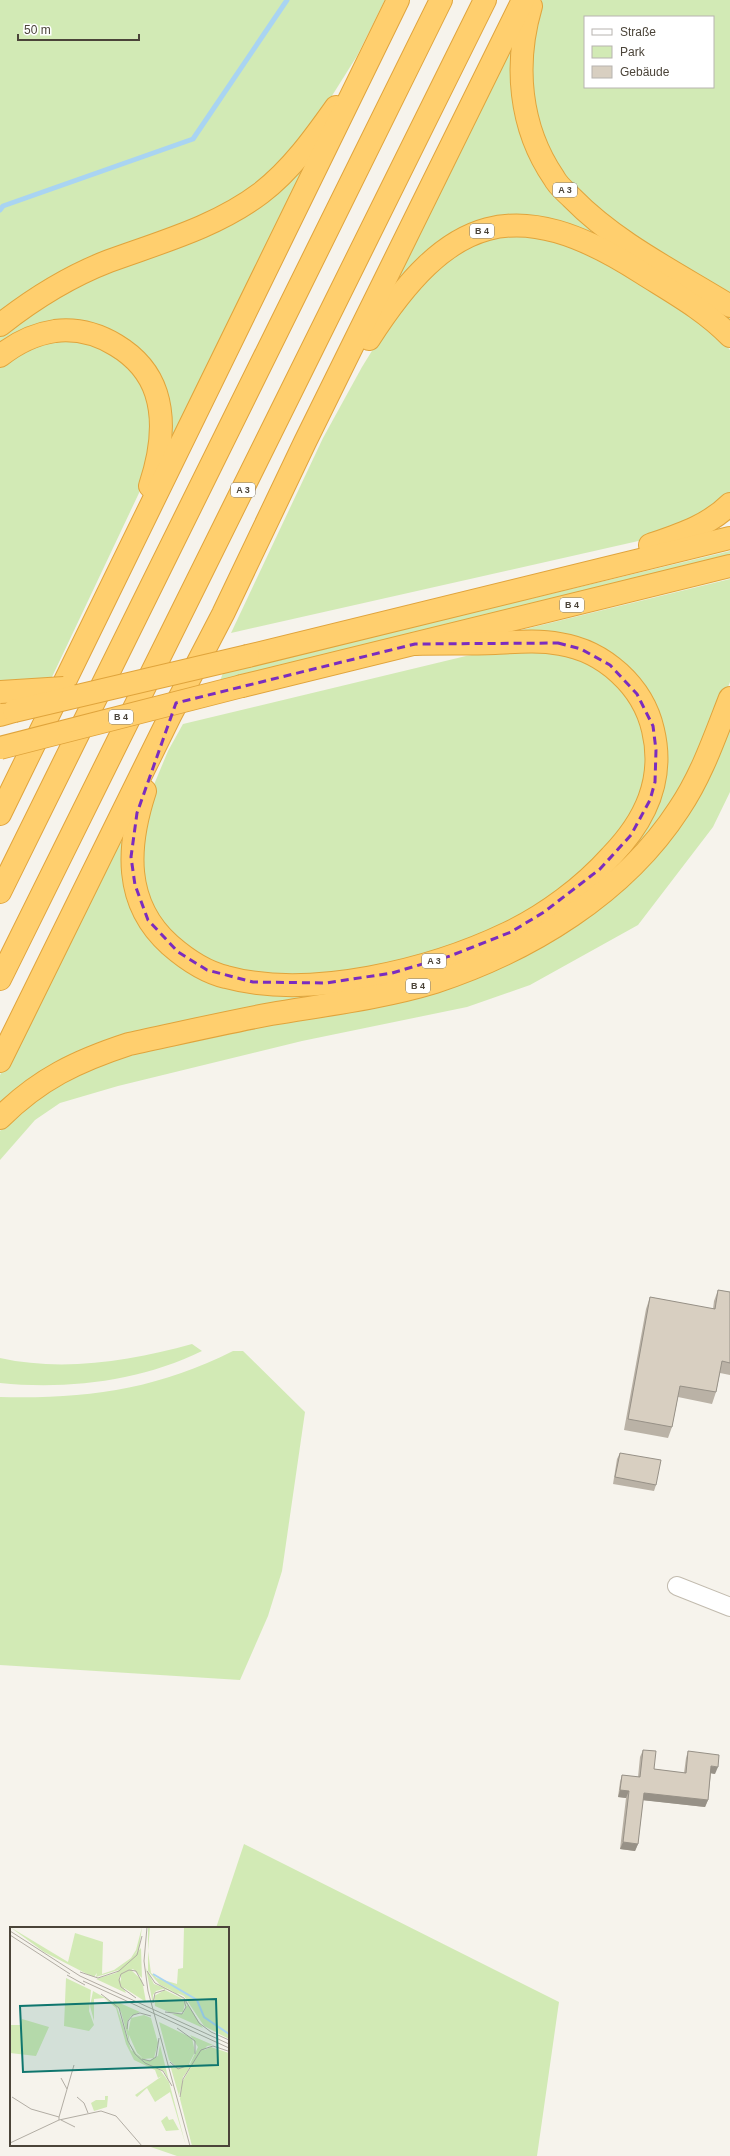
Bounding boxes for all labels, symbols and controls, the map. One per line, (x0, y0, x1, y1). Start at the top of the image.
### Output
scale bar (18, 16, 139, 42)
legend (584, 16, 714, 88)
text: 50 m (24, 23, 51, 37)
text: Straße (620, 25, 656, 39)
text: Park (620, 45, 646, 59)
text: Gebäude (620, 65, 670, 79)
road number: A 3 (553, 183, 577, 197)
road number: B 4 (470, 224, 494, 238)
road number: A 3 (231, 483, 255, 497)
road number: B 4 (560, 598, 584, 612)
road number: B 4 (109, 710, 133, 724)
road number: A 3 (422, 954, 446, 968)
road number: B 4 (406, 979, 430, 993)
inset map (10, 1927, 229, 2146)

